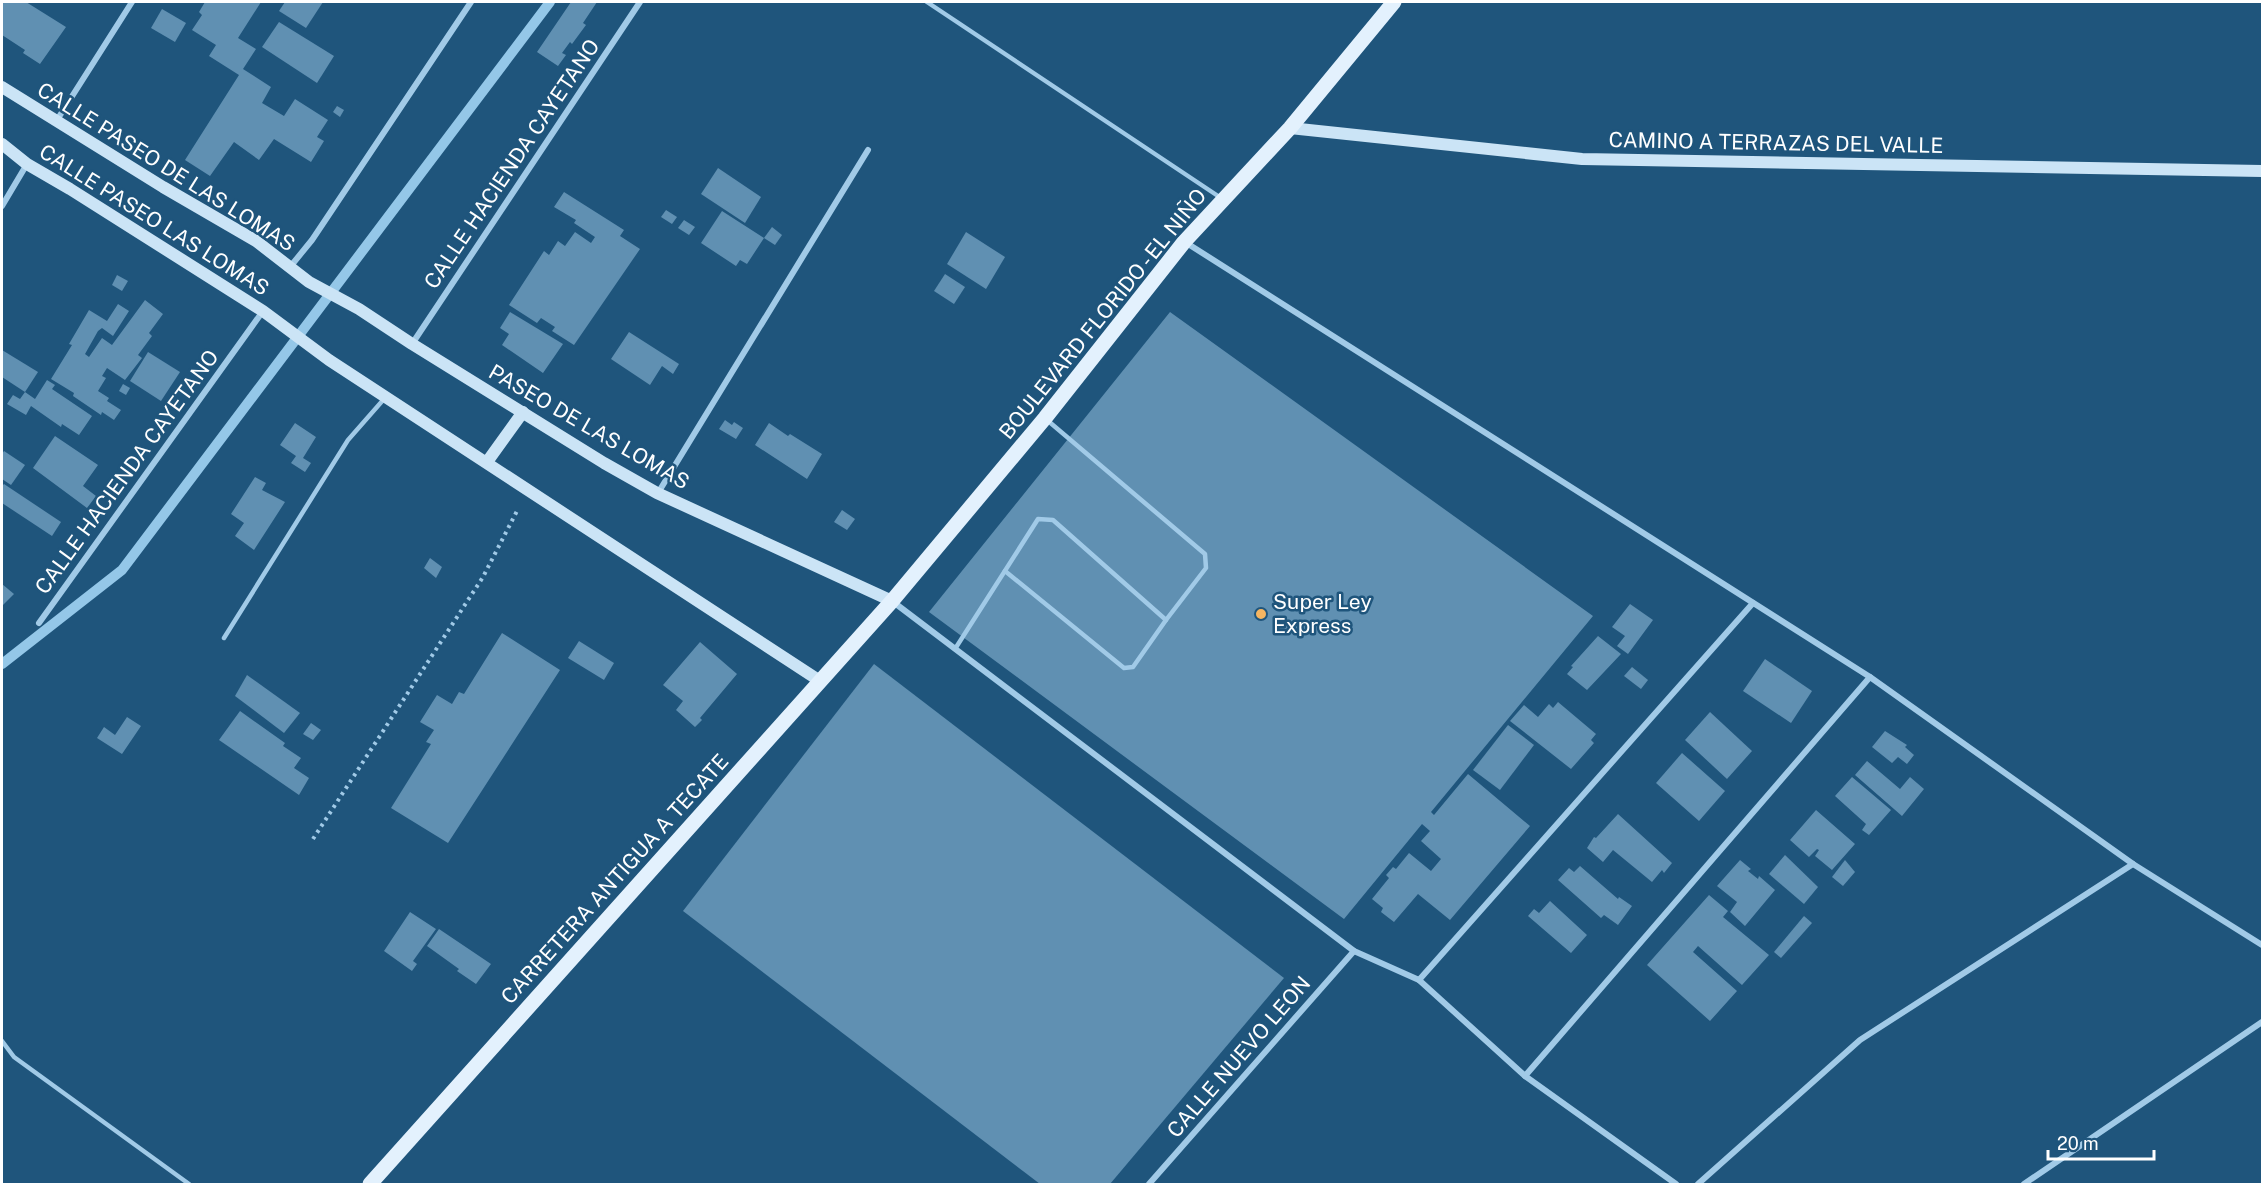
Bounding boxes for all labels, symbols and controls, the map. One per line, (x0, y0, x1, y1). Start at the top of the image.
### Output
street label: CALLE HACIENDA CAYETANO (419, 34, 605, 293)
street label: CALLE PASEO DE LAS LOMAS (33, 77, 300, 256)
street label: CAMINO A TERRAZAS DEL VALLE (1608, 127, 1944, 158)
street label: CALLE PASEO LAS LOMAS (35, 138, 274, 301)
street label: BOULEVARD FLORIDO - EL NIÑO (994, 183, 1211, 444)
street label: CALLE HACIENDA CAYETANO (30, 345, 224, 599)
street label: PASEO DE LAS LOMAS (484, 359, 694, 494)
place label: Super Ley Express (1273, 589, 1372, 638)
marker: Super Ley Express (1254, 607, 1268, 621)
street label: CARRETERA ANTIGUA A TECATE (496, 749, 733, 1009)
street label: CALLE NUEVO LEON (1162, 971, 1316, 1142)
scale bar (2048, 1123, 2154, 1161)
text: 20 m (2057, 1133, 2099, 1154)

